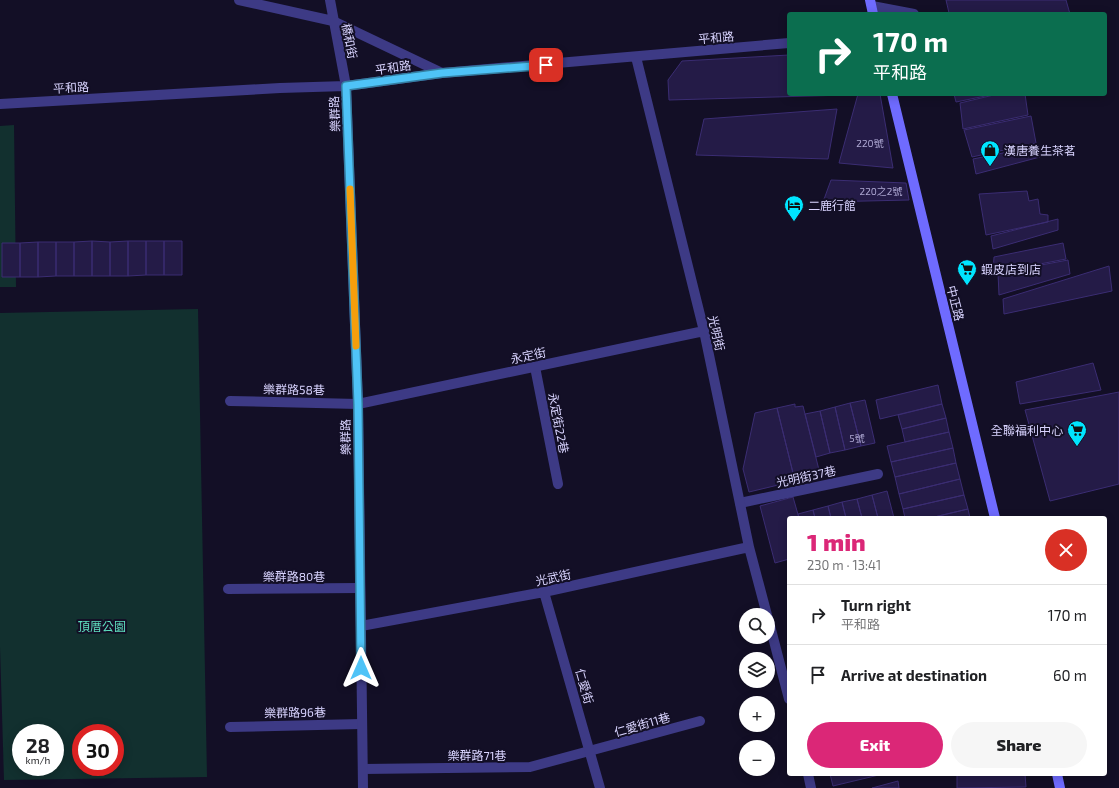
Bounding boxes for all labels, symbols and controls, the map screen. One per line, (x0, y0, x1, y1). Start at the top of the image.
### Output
street label: 橋和街 (340, 22, 360, 60)
text: 170 m (873, 24, 948, 58)
street label: 平和路 (697, 28, 735, 46)
icon: right (807, 28, 859, 80)
pin (529, 48, 563, 82)
icon: arrive (535, 54, 557, 76)
street label: 平和路 (374, 58, 412, 76)
text: 平和路 (873, 61, 927, 83)
street label: 平和路 (53, 79, 89, 95)
street label: 樂群路 (326, 96, 342, 132)
house number: 220號 (856, 137, 884, 149)
shop icon: 漢唐養生茶茗 (979, 139, 1001, 167)
place label: 漢唐養生茶茗 (1004, 143, 1076, 157)
house number: 220之2號 (860, 185, 902, 197)
hotel icon: 二鹿行館 (783, 194, 805, 222)
place label: 二鹿行館 (808, 198, 856, 212)
supermarket icon: 蝦皮店到店 (956, 258, 978, 286)
place label: 蝦皮店到店 (981, 262, 1041, 276)
street label: 中正路 (945, 284, 967, 322)
street label: 光明街 (706, 314, 728, 352)
street label: 永定街 (509, 344, 547, 366)
street label: 樂群路58巷 (263, 381, 325, 397)
street label: 永定街22巷 (546, 391, 572, 455)
street label: 樂群路 (338, 419, 352, 455)
supermarket icon: 全聯福利中心 (1066, 419, 1088, 447)
place label: 全聯福利中心 (991, 423, 1063, 437)
house number: 5號 (849, 432, 865, 444)
street label: 光明街37巷 (775, 463, 837, 489)
text: 1 min (807, 527, 866, 556)
button: close (1045, 529, 1087, 571)
text: 230 m · 13:41 (807, 557, 881, 573)
street label: 光武街 (534, 566, 572, 588)
street label: 樂群路80巷 (263, 569, 325, 583)
text: Turn right (841, 596, 911, 614)
icon: right (807, 604, 829, 626)
text: 170 m (1048, 606, 1087, 624)
map controls (739, 608, 775, 776)
button: search (739, 608, 775, 644)
text: 平和路 (841, 616, 880, 632)
park label: 頂厝公園 (78, 619, 126, 633)
position arrow (340, 647, 382, 689)
button: layers (739, 652, 775, 688)
icon: arrive (807, 664, 829, 686)
text: Arrive at destination (841, 666, 987, 684)
text: 60 m (1053, 666, 1087, 684)
street label: 仁愛街 (573, 667, 597, 705)
button: + (739, 696, 775, 732)
street label: 樂群路96巷 (264, 704, 326, 720)
street label: 仁愛街11巷 (612, 709, 672, 739)
button: Exit (807, 722, 943, 768)
button: Share (951, 722, 1087, 768)
speed limit sign: 30 (72, 724, 124, 776)
text: 28 (26, 733, 50, 757)
button: − (739, 740, 775, 776)
street label: 樂群路71巷 (448, 748, 506, 762)
text: km/h (26, 754, 50, 766)

